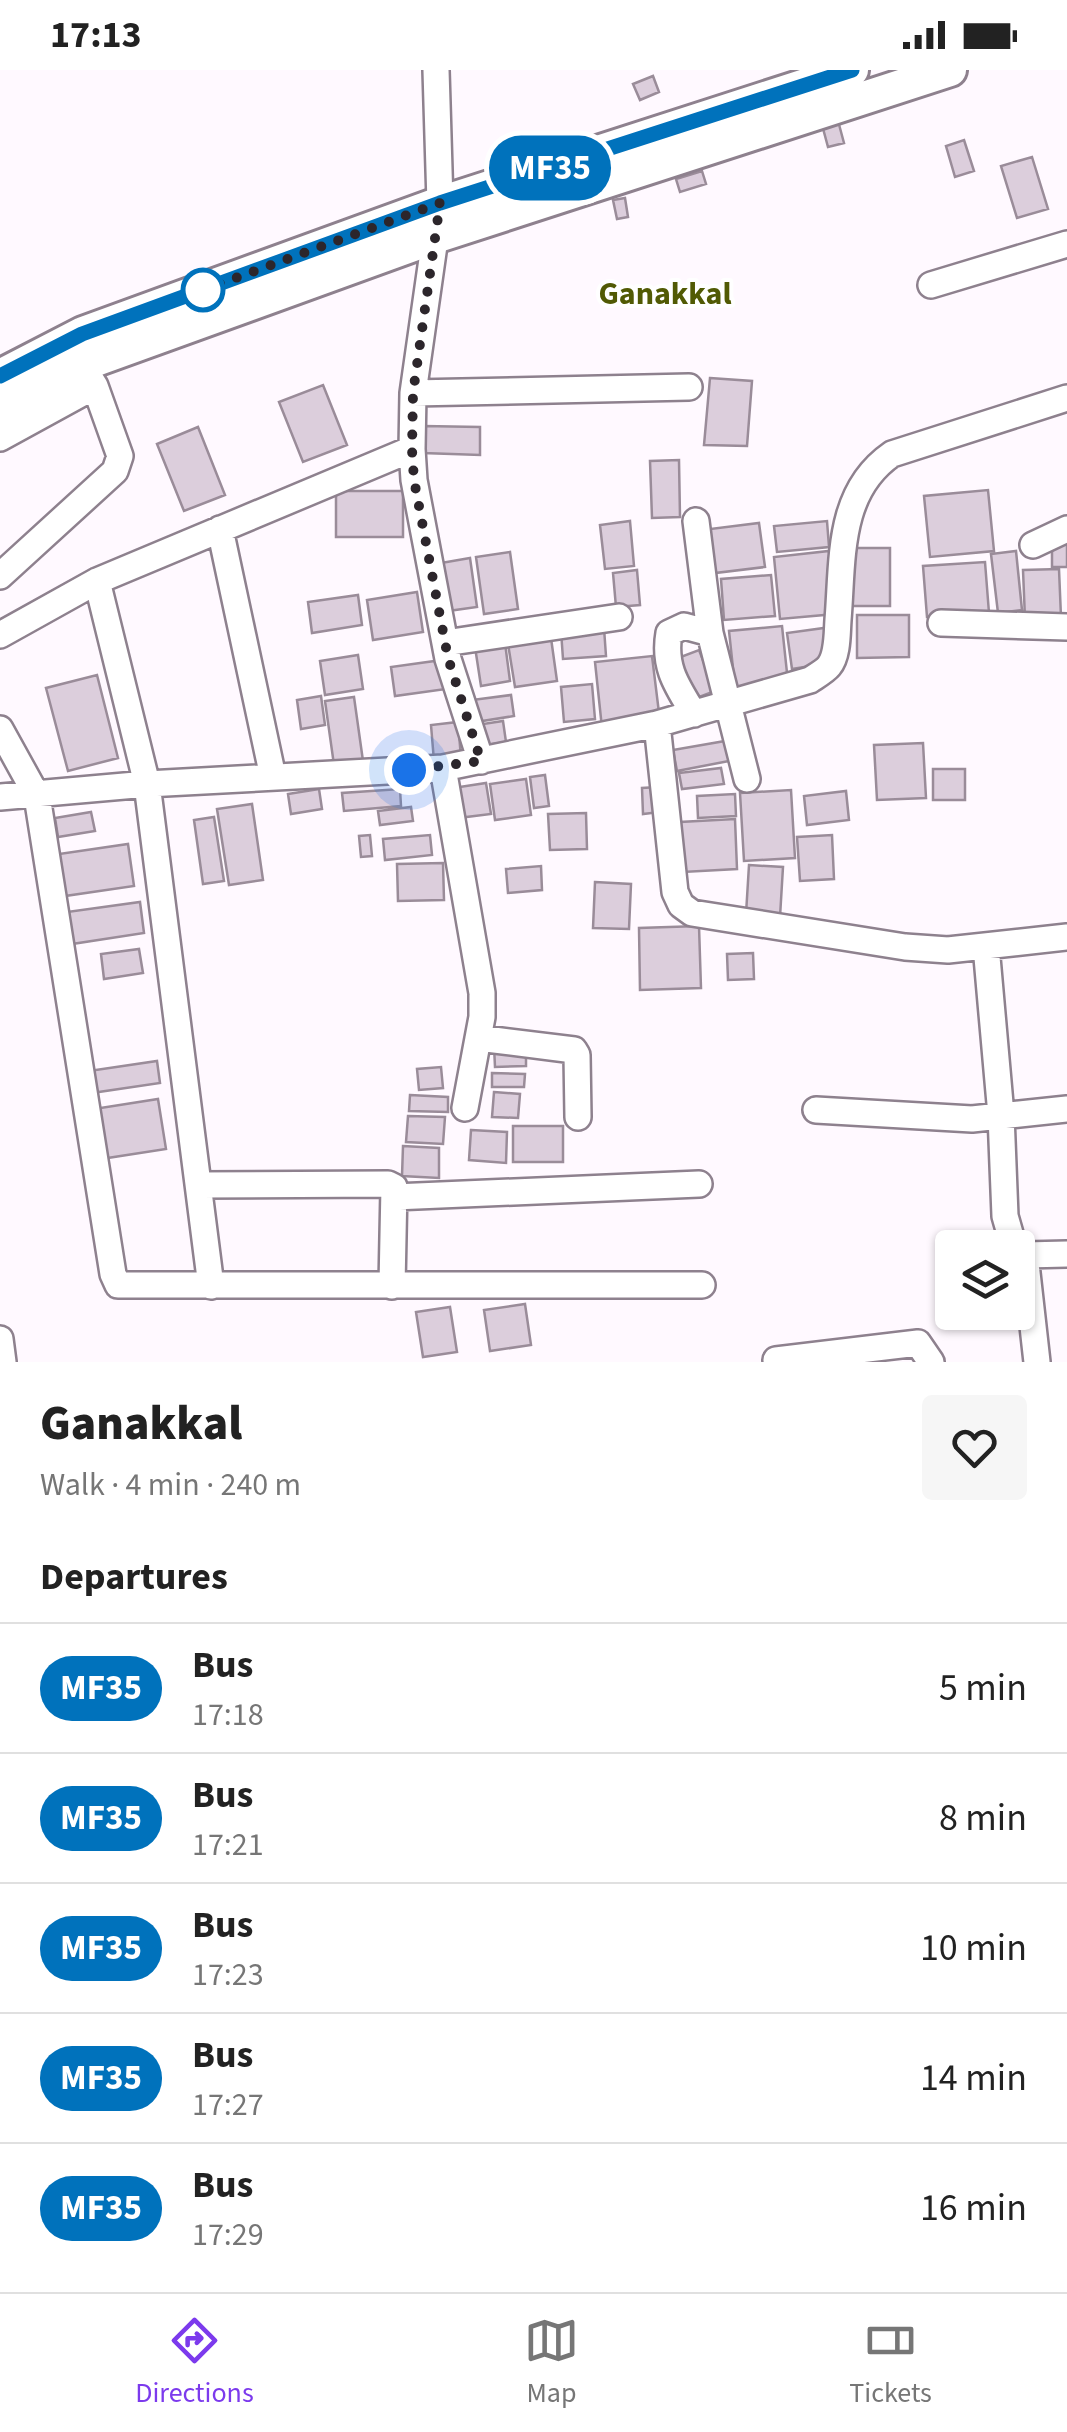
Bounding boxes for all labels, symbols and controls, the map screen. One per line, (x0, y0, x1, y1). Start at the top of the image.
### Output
text: 17:13 (50, 8, 142, 62)
line badge: MF35 (480, 136, 620, 200)
text: MF35 (509, 143, 591, 193)
unlabelled marker (182, 269, 224, 311)
district label: Ganakkal (598, 271, 732, 317)
your location (384, 745, 434, 795)
map controls (935, 1230, 1035, 1330)
button: layers (935, 1230, 1035, 1330)
text: Ganakkal (40, 1390, 242, 1458)
button: heart (922, 1395, 1027, 1500)
text: Walk · 4 min · 240 m (40, 1462, 301, 1508)
text: Departures (40, 1550, 228, 1604)
text: Bus (192, 1638, 253, 1692)
text: 5 min (939, 1661, 1027, 1715)
text: MF35 (60, 1663, 142, 1713)
text: 17:18 (192, 1692, 264, 1738)
text: Bus (192, 1768, 253, 1822)
text: 8 min (939, 1791, 1027, 1845)
text: MF35 (60, 1793, 142, 1843)
text: 17:21 (192, 1822, 264, 1868)
text: Bus (192, 1898, 253, 1952)
text: 10 min (920, 1921, 1027, 1975)
text: MF35 (60, 1923, 142, 1973)
text: 17:23 (192, 1952, 264, 1998)
text: Bus (192, 2028, 253, 2082)
text: 14 min (920, 2051, 1027, 2105)
text: MF35 (60, 2053, 142, 2103)
text: 17:27 (192, 2082, 264, 2128)
text: Bus (192, 2158, 253, 2212)
text: 16 min (920, 2181, 1027, 2235)
text: MF35 (60, 2183, 142, 2233)
text: 17:29 (192, 2212, 264, 2258)
tab: Directions (135, 2313, 254, 2413)
tab: Map (524, 2313, 579, 2413)
tab: Tickets (849, 2313, 932, 2413)

